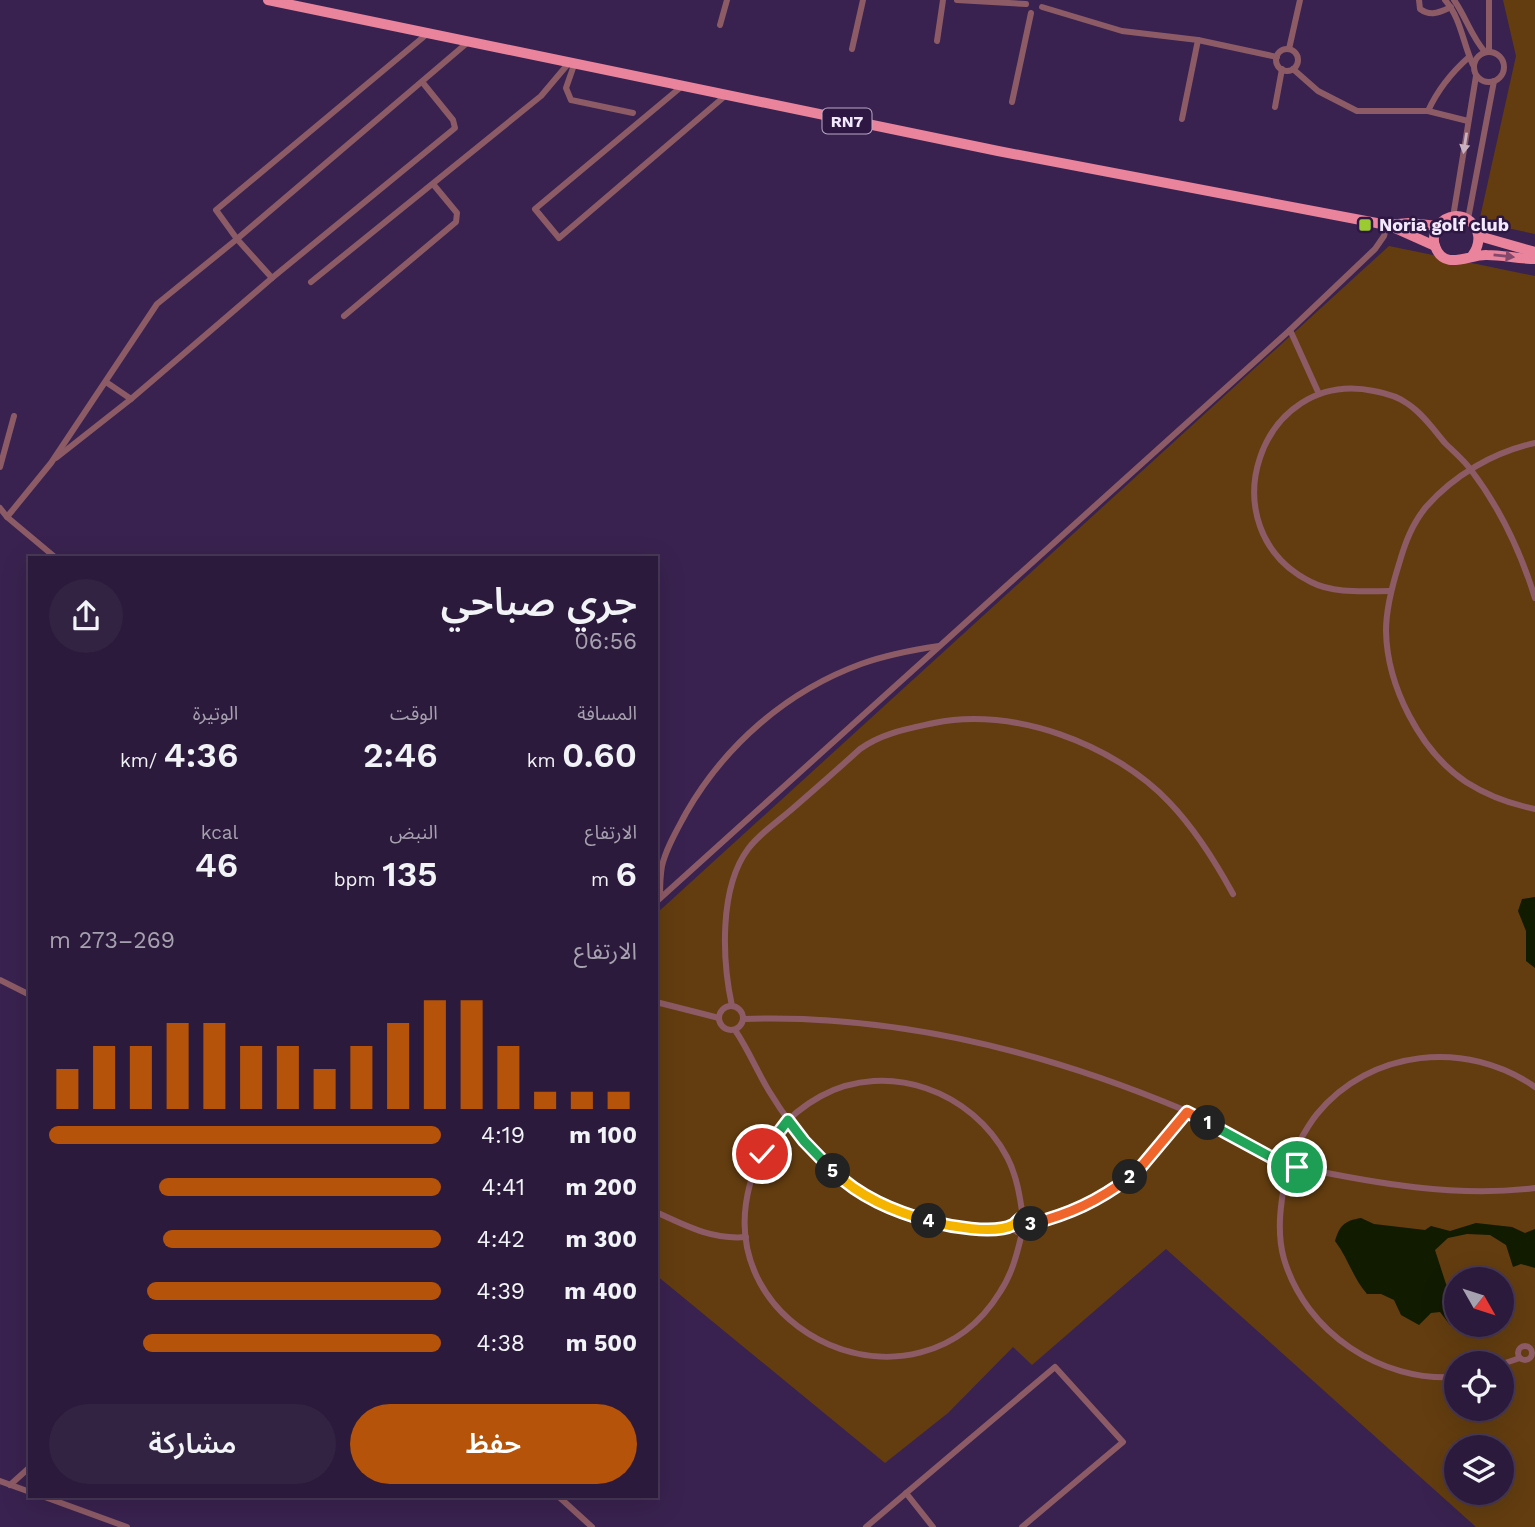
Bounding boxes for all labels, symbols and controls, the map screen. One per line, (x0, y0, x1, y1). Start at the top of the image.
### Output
road number: RN7 (822, 108, 872, 134)
one-way arrow (1459, 132, 1470, 154)
place label: Noria golf club (1379, 214, 1509, 235)
marker: Noria golf club (1357, 217, 1373, 233)
one-way arrow (1493, 251, 1515, 262)
button: share (49, 579, 123, 653)
text: جري صباحي (441, 580, 637, 624)
text: 06:56 (575, 628, 637, 655)
text: الوتيرة (193, 702, 238, 725)
text: الوقت (390, 702, 438, 725)
text: المسافة (577, 702, 637, 725)
text: 4:36 (164, 734, 238, 776)
text: 2:46 (363, 734, 438, 776)
text: 0.60 (562, 734, 637, 776)
text: /km (120, 749, 164, 772)
text: km (527, 749, 562, 772)
text: kcal (201, 821, 238, 844)
text: النبض (389, 821, 438, 844)
text: الارتفاع (585, 821, 637, 844)
text: 46 (195, 844, 238, 886)
text: 135 (382, 853, 438, 895)
text: 6 (616, 853, 637, 895)
text: bpm (334, 868, 382, 891)
text: m (591, 868, 616, 891)
text: 269–273 m (49, 927, 175, 954)
text: الارتفاع (574, 938, 637, 965)
pin: 1 (1190, 1106, 1226, 1140)
text: 1 (1203, 1111, 1212, 1134)
text: 4:19 (481, 1122, 525, 1149)
text: 100 m (569, 1122, 637, 1149)
pin (732, 1124, 792, 1184)
icon: check (743, 1135, 781, 1173)
pin (1267, 1137, 1327, 1197)
icon: arrive (1278, 1148, 1316, 1186)
pin: 5 (816, 1154, 850, 1188)
text: 5 (827, 1159, 838, 1182)
pin: 2 (1112, 1160, 1148, 1194)
text: 2 (1124, 1165, 1135, 1188)
text: 4:41 (481, 1174, 525, 1201)
text: 200 m (565, 1174, 637, 1201)
pin: 4 (912, 1204, 946, 1238)
pin: 3 (1014, 1206, 1048, 1242)
text: 4 (922, 1209, 935, 1232)
text: 3 (1025, 1212, 1036, 1235)
text: 4:42 (477, 1226, 525, 1253)
text: 300 m (566, 1226, 637, 1253)
north arrow (1444, 1267, 1514, 1337)
map controls (1444, 1267, 1514, 1505)
text: 4:39 (477, 1278, 525, 1305)
text: 400 m (564, 1278, 637, 1305)
text: 4:38 (477, 1330, 525, 1357)
text: 500 m (566, 1330, 637, 1357)
button: locate (1444, 1351, 1514, 1421)
button: مشاركة (49, 1404, 336, 1484)
button: حفظ (350, 1404, 637, 1484)
button: layers (1444, 1435, 1514, 1505)

